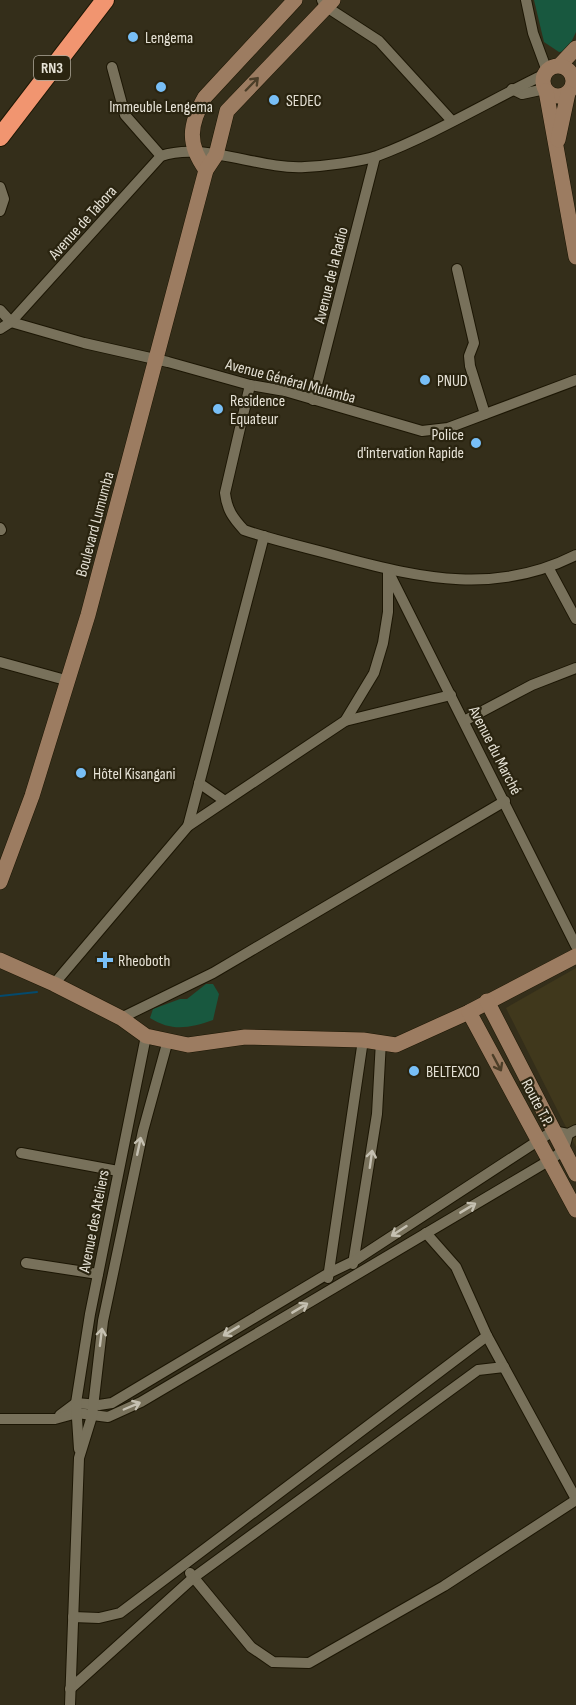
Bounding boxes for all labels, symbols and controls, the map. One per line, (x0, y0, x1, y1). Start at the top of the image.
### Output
place label: Lengema (145, 29, 193, 48)
marker: Lengema (126, 30, 140, 44)
road number: RN3 (34, 56, 70, 80)
one-way arrow (244, 76, 259, 91)
marker: Immeuble Lengema (154, 80, 168, 94)
place label: SEDEC (286, 92, 322, 111)
marker: SEDEC (267, 93, 281, 107)
place label: Immeuble Lengema (109, 98, 213, 117)
street label: Avenue de Tabora (44, 182, 121, 265)
street label: Avenue de la Radio (310, 225, 353, 326)
street label: Avenue Général Mulamba (223, 355, 358, 408)
place label: PNUD (437, 372, 468, 391)
marker: PNUD (418, 373, 432, 387)
place label: Residence Equateur (230, 392, 285, 429)
marker: Residence Equateur (211, 402, 225, 416)
place label: Police d'intervation Rapide (357, 426, 464, 463)
marker: Police d'intervation Rapide (469, 436, 483, 450)
street label: Boulevard Lumumba (72, 470, 119, 579)
street label: Avenue du Marché (464, 702, 525, 798)
place label: Hôtel Kisangani (93, 765, 176, 784)
marker: Hôtel Kisangani (74, 766, 88, 780)
marker: Rheoboth (96, 951, 114, 969)
place label: Rheoboth (118, 952, 170, 971)
one-way arrow (491, 1054, 503, 1071)
place label: BELTEXCO (426, 1063, 480, 1082)
marker: BELTEXCO (407, 1064, 421, 1078)
street label: Route T.P. (517, 1076, 557, 1129)
one-way arrow (134, 1136, 146, 1155)
one-way arrow (365, 1150, 376, 1169)
street label: Avenue des Ateliers (75, 1168, 114, 1275)
one-way arrow (459, 1202, 476, 1214)
one-way arrow (390, 1225, 407, 1238)
one-way arrow (291, 1301, 308, 1313)
one-way arrow (223, 1326, 240, 1338)
one-way arrow (96, 1327, 107, 1347)
one-way arrow (122, 1400, 141, 1411)

